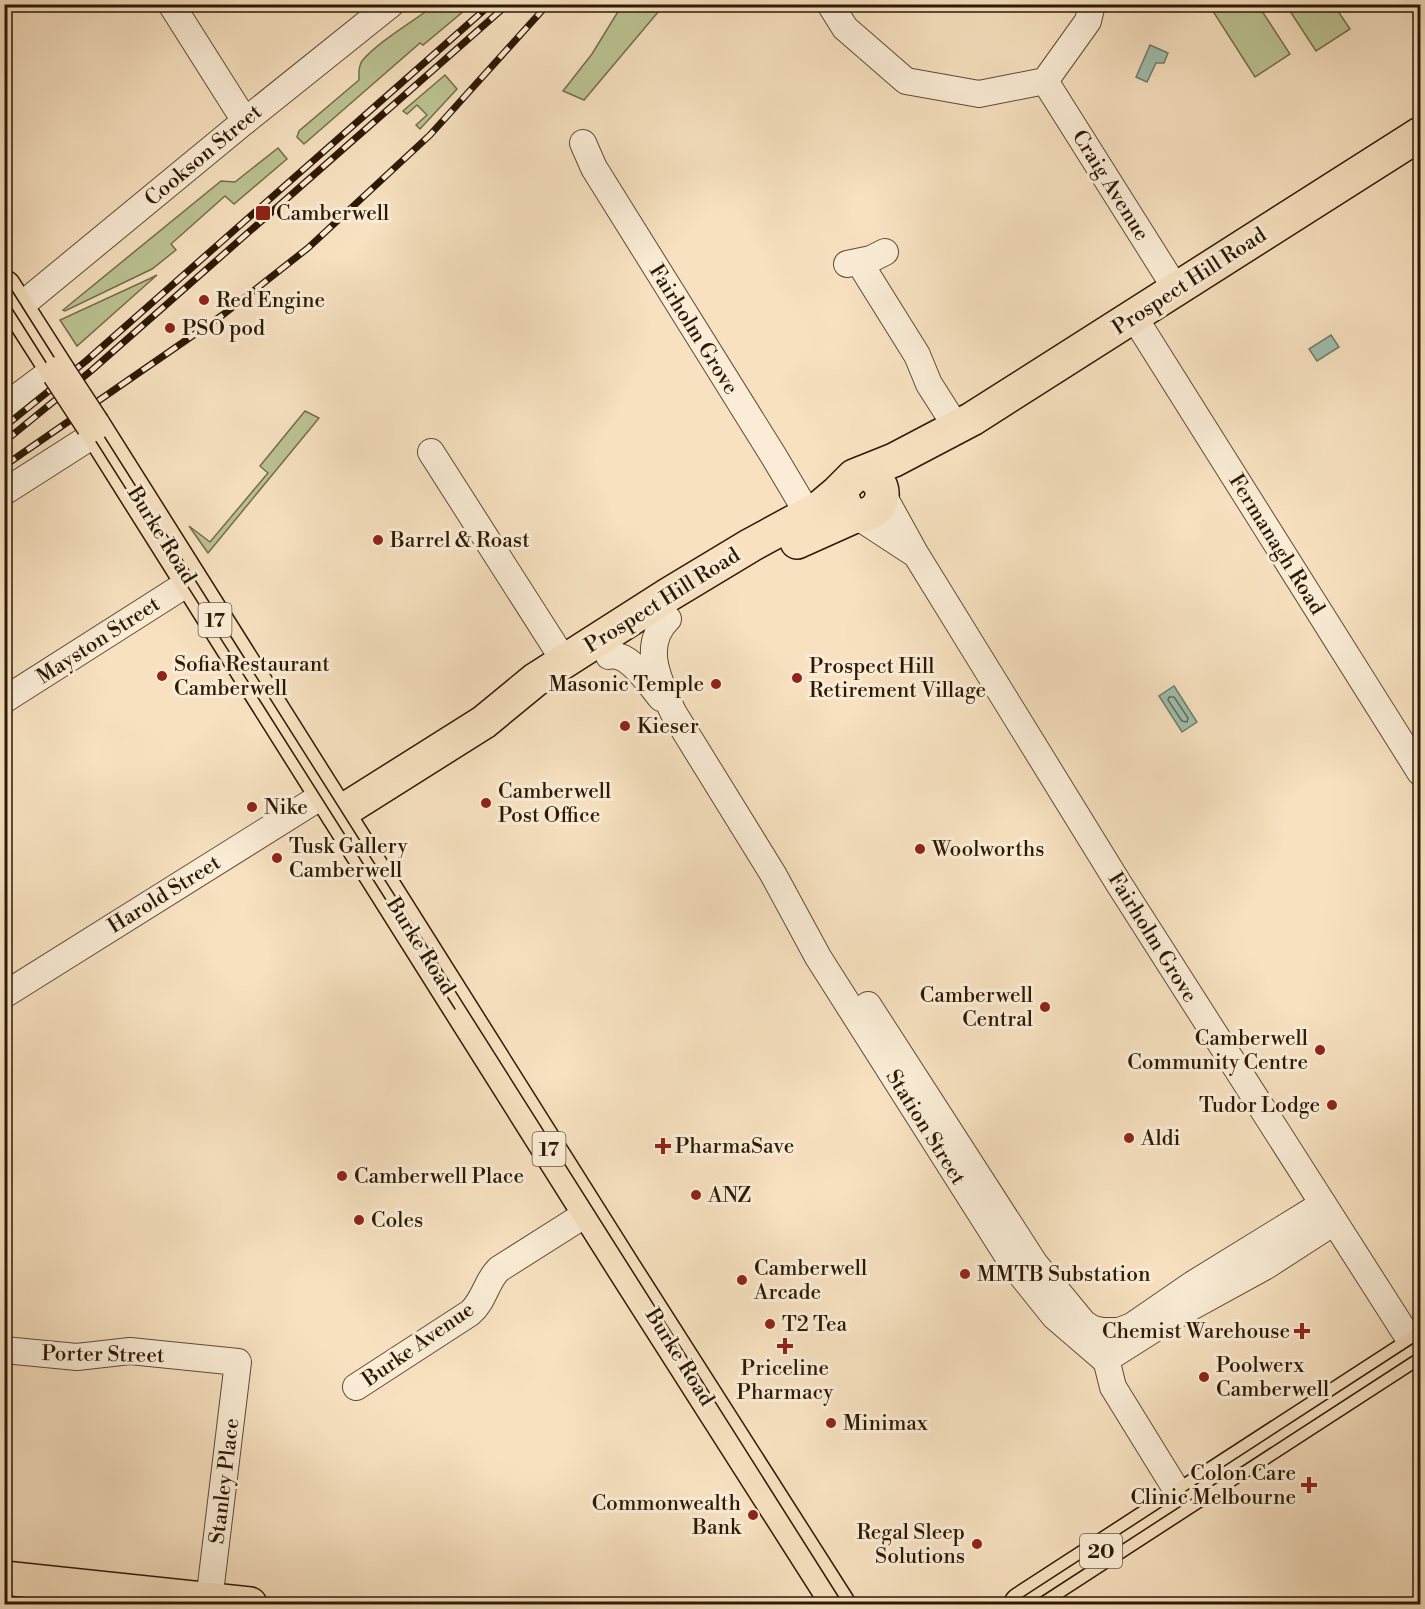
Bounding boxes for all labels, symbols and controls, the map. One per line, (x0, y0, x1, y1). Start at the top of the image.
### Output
street label: Cookson Street (140, 99, 268, 212)
street label: Craig Avenue (1066, 125, 1154, 246)
place label: Camberwell (276, 201, 389, 227)
marker: Camberwell (254, 204, 272, 222)
street label: Prospect Hill Road (1108, 222, 1272, 341)
street label: Fairholm Grove (643, 260, 744, 399)
place label: Red Engine (216, 288, 325, 314)
marker: Red Engine (197, 293, 211, 307)
place label: PSO pod (182, 316, 265, 342)
marker: PSO pod (163, 321, 177, 335)
street label: Fermanagh Road (1222, 469, 1330, 620)
street label: Burke Road (120, 481, 201, 589)
place label: Barrel & Roast (389, 528, 530, 554)
marker: Barrel & Roast (371, 533, 385, 547)
street label: Prospect Hill Road (580, 542, 745, 659)
street label: Mayston Street (32, 591, 165, 690)
road number: 17 (198, 603, 232, 637)
place label: Sofia Restaurant Camberwell (174, 652, 330, 702)
place label: Prospect Hill Retirement Village (809, 654, 986, 704)
marker: Sofia Restaurant Camberwell (155, 669, 169, 683)
marker: Prospect Hill Retirement Village (790, 671, 804, 685)
place label: Masonic Temple (549, 672, 704, 698)
marker: Masonic Temple (709, 677, 723, 691)
place label: Kieser (637, 714, 699, 740)
marker: Kieser (618, 719, 632, 733)
place label: Camberwell Post Office (498, 779, 611, 829)
place label: Nike (264, 795, 308, 821)
marker: Camberwell Post Office (479, 796, 493, 810)
marker: Nike (245, 800, 259, 814)
place label: Tusk Gallery Camberwell (289, 834, 408, 884)
place label: Woolworths (931, 837, 1045, 863)
marker: Woolworths (913, 842, 927, 856)
street label: Harold Street (104, 850, 226, 940)
marker: Tusk Gallery Camberwell (270, 851, 284, 865)
street label: Fairholm Grove (1102, 868, 1203, 1007)
street label: Burke Road (379, 892, 460, 1000)
place label: Camberwell Central (920, 983, 1033, 1033)
marker: Camberwell Central (1038, 1000, 1052, 1014)
place label: Camberwell Community Centre (1127, 1026, 1308, 1076)
marker: Camberwell Community Centre (1313, 1043, 1327, 1057)
street label: Station Street (880, 1065, 971, 1190)
place label: Tudor Lodge (1199, 1093, 1320, 1119)
marker: Tudor Lodge (1325, 1098, 1339, 1112)
place label: Aldi (1140, 1126, 1181, 1152)
marker: Aldi (1122, 1131, 1136, 1145)
road number: 17 (532, 1132, 566, 1166)
place label: PharmaSave (675, 1134, 794, 1160)
marker: PharmaSave (656, 1139, 670, 1153)
place label: Camberwell Place (354, 1164, 524, 1190)
marker: Camberwell Place (335, 1169, 349, 1183)
place label: ANZ (707, 1183, 751, 1209)
marker: ANZ (689, 1188, 703, 1202)
place label: Coles (371, 1208, 423, 1234)
marker: Coles (352, 1213, 366, 1227)
place label: Camberwell Arcade (753, 1256, 867, 1306)
place label: MMTB Substation (977, 1262, 1151, 1288)
marker: MMTB Substation (958, 1267, 972, 1281)
marker: Camberwell Arcade (735, 1273, 749, 1287)
street label: Burke Avenue (357, 1297, 479, 1393)
street label: Burke Road (638, 1303, 719, 1411)
place label: T2 Tea (782, 1312, 848, 1338)
marker: T2 Tea (763, 1317, 777, 1331)
place label: Chemist Warehouse (1102, 1319, 1290, 1345)
marker: Chemist Warehouse (1295, 1324, 1309, 1338)
marker: Priceline Pharmacy (778, 1339, 792, 1353)
street label: Porter Street (41, 1341, 165, 1369)
place label: Poolwerx Camberwell (1216, 1353, 1329, 1403)
place label: Priceline Pharmacy (737, 1356, 834, 1406)
marker: Poolwerx Camberwell (1197, 1370, 1211, 1384)
place label: Minimax (843, 1411, 928, 1437)
marker: Minimax (824, 1416, 838, 1430)
street label: Stanley Place (204, 1417, 246, 1546)
place label: Colon Care Clinic Melbourne (1130, 1461, 1296, 1511)
marker: Colon Care Clinic Melbourne (1300, 1476, 1318, 1494)
place label: Commonwealth Bank (592, 1491, 742, 1541)
marker: Commonwealth Bank (746, 1508, 760, 1522)
place label: Regal Sleep Solutions (856, 1520, 965, 1570)
road number: 20 (1080, 1534, 1122, 1568)
marker: Regal Sleep Solutions (970, 1537, 984, 1551)

